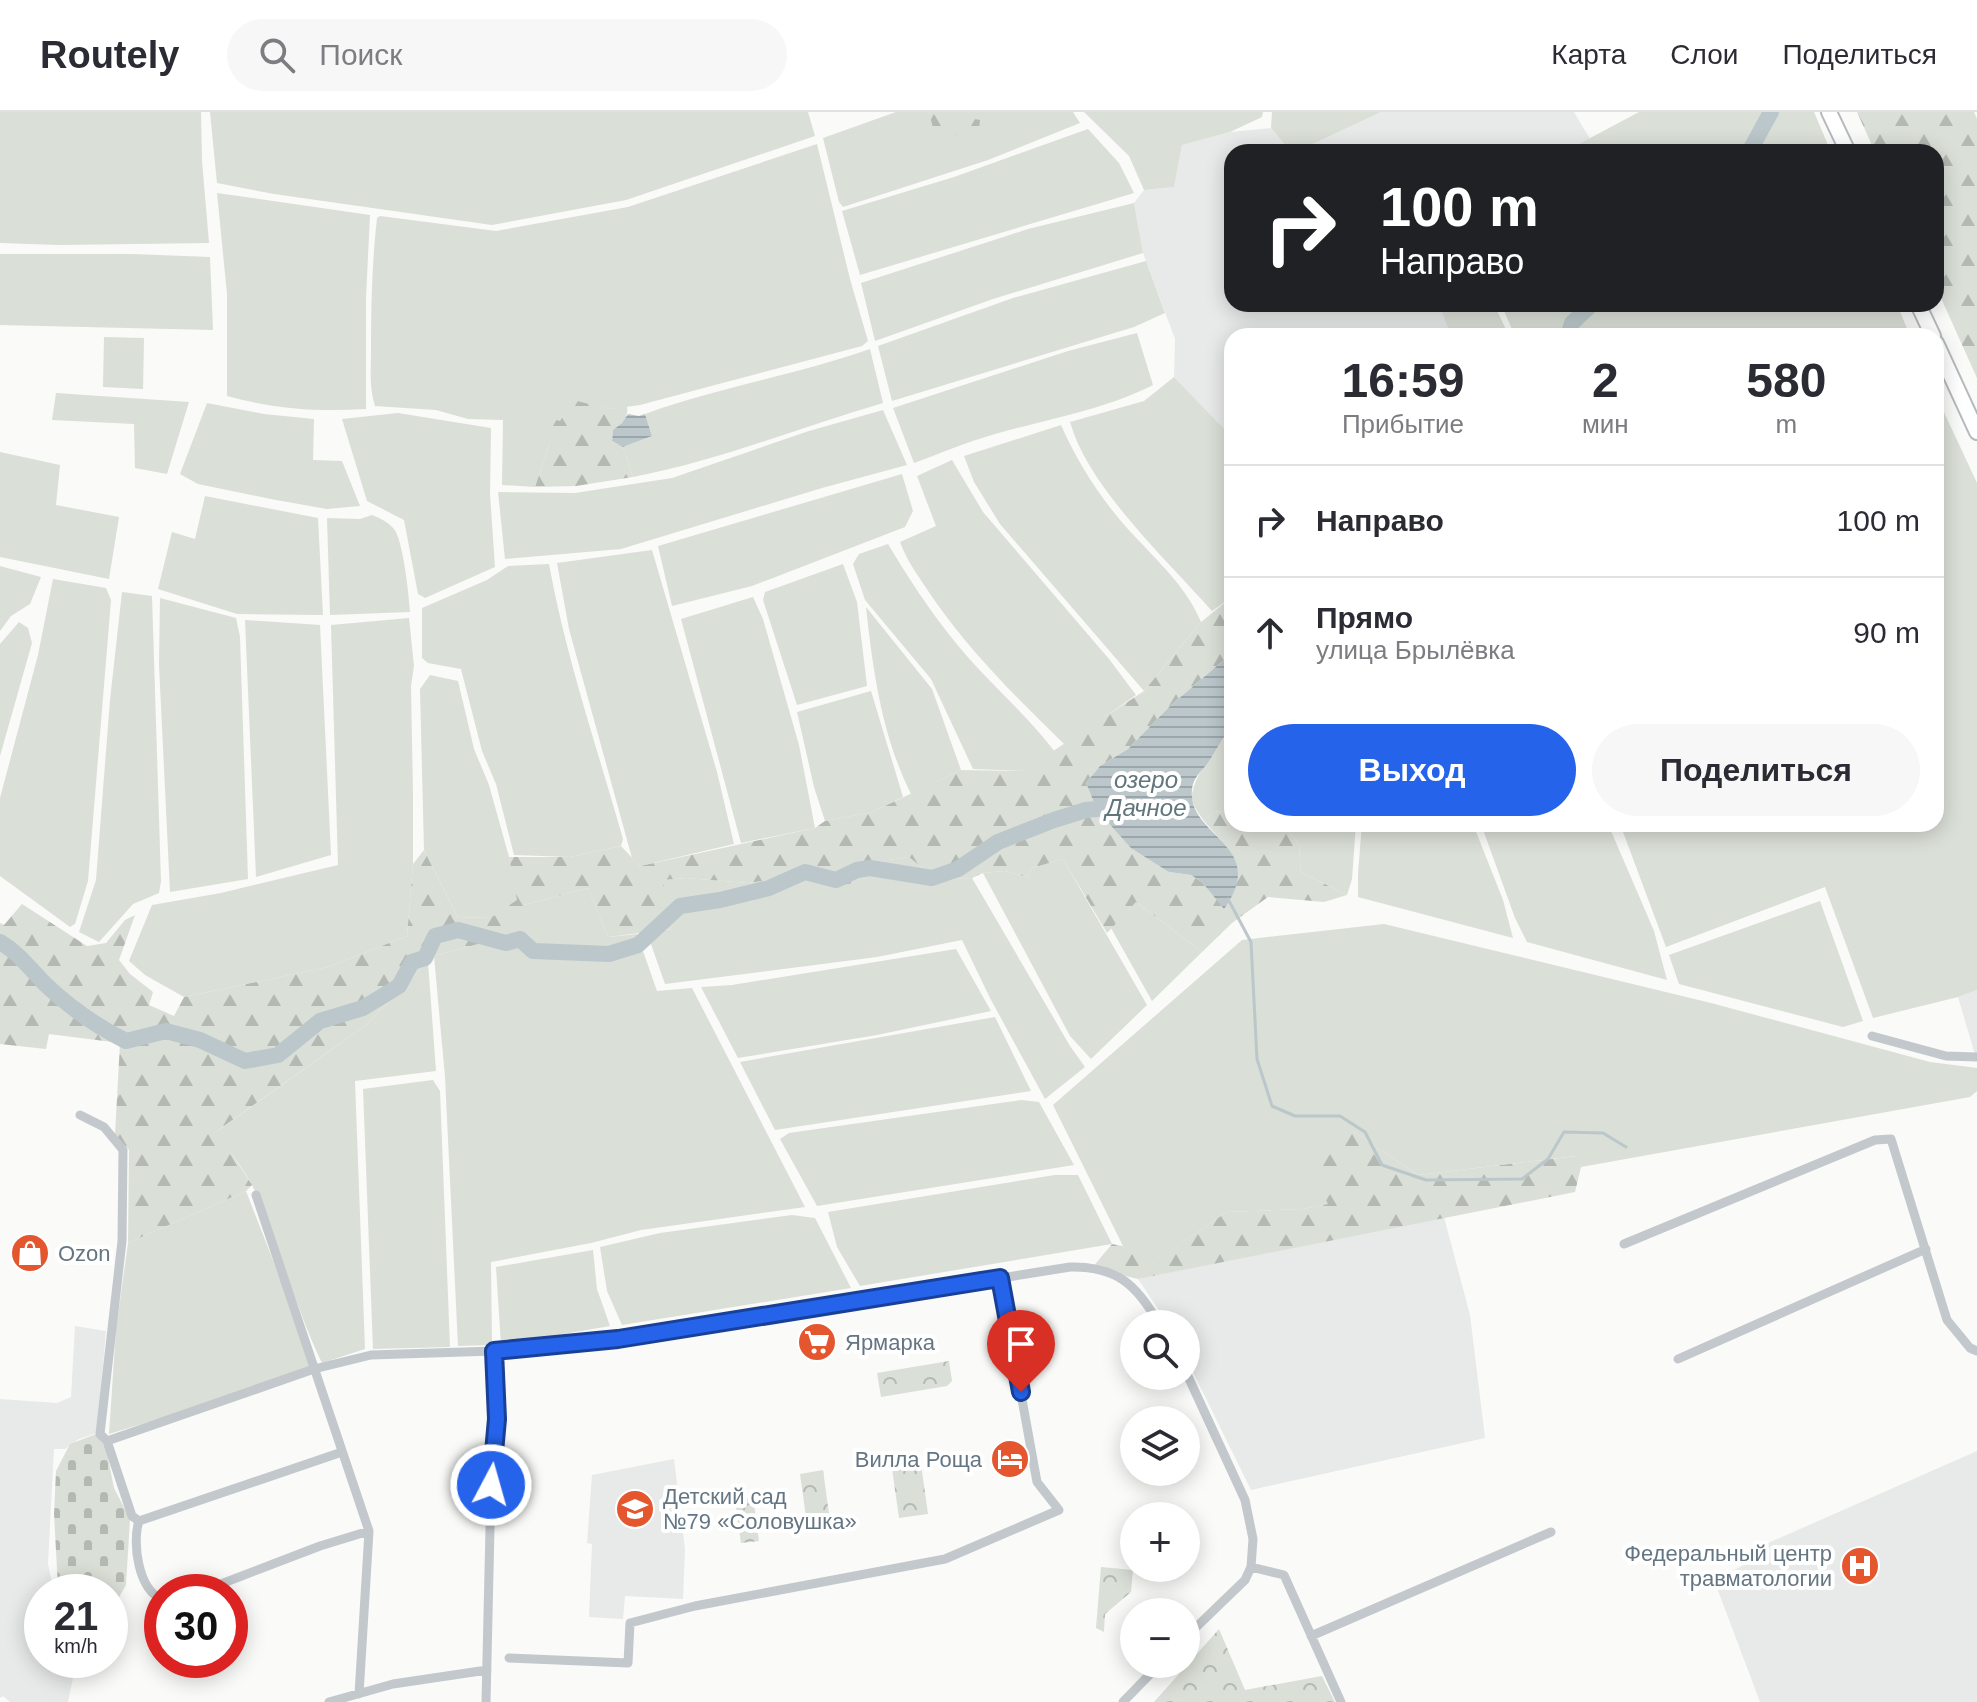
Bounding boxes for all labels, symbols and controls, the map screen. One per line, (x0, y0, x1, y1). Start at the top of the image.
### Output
search box (227, 19, 787, 91)
icon: search (255, 33, 299, 77)
text: Routely (40, 34, 179, 76)
text: Поиск (319, 38, 403, 71)
text: Карта (1551, 39, 1626, 70)
text: Слои (1670, 39, 1738, 70)
text: Поделиться (1782, 39, 1937, 70)
text: 100 m (1380, 175, 1539, 238)
icon: right (1248, 176, 1352, 280)
text: Направо (1380, 241, 1524, 282)
text: 16:59 (1342, 354, 1464, 407)
text: 2 (1592, 354, 1619, 407)
text: 580 (1746, 354, 1826, 407)
text: Прибытие (1342, 409, 1464, 439)
text: мин (1582, 409, 1629, 439)
text: m (1776, 409, 1797, 439)
icon: right (1248, 499, 1292, 543)
text: Направо (1316, 504, 1444, 537)
text: 100 m (1837, 504, 1920, 537)
text: Прямо (1316, 601, 1413, 634)
icon: ahead (1248, 611, 1292, 655)
text: 90 m (1853, 616, 1920, 649)
text: улица Брылёвка (1316, 635, 1515, 665)
button: Выход (1248, 724, 1576, 816)
button: Поделиться (1592, 724, 1920, 816)
water label: озеро Дачное (1103, 766, 1186, 821)
shop icon: Ozon (9, 1232, 51, 1274)
place label: Ozon (58, 1241, 111, 1266)
pin (987, 1310, 1055, 1392)
map controls (1120, 1310, 1200, 1678)
button: search (1120, 1310, 1200, 1390)
supermarket icon: Ярмарка (796, 1321, 838, 1363)
icon: arrive (999, 1322, 1043, 1366)
place label: Ярмарка (845, 1330, 936, 1355)
button: layers (1120, 1406, 1200, 1486)
hotel icon: Вилла Роща (989, 1438, 1031, 1480)
position arrow (449, 1443, 533, 1527)
place label: Вилла Роща (855, 1447, 983, 1472)
place label: Детский сад №79 «Соловушка» (663, 1484, 857, 1534)
school or university icon: Детский сад №79 «Соловушка» (614, 1488, 656, 1530)
button: + (1120, 1502, 1200, 1582)
place label: Федеральный центр травматологии (1624, 1541, 1832, 1591)
hospital icon: Федеральный центр травматологии (1839, 1545, 1881, 1587)
speed limit sign: 30 (144, 1574, 248, 1678)
text: 21 (54, 1594, 98, 1638)
button: − (1120, 1598, 1200, 1678)
text: km/h (54, 1635, 98, 1657)

